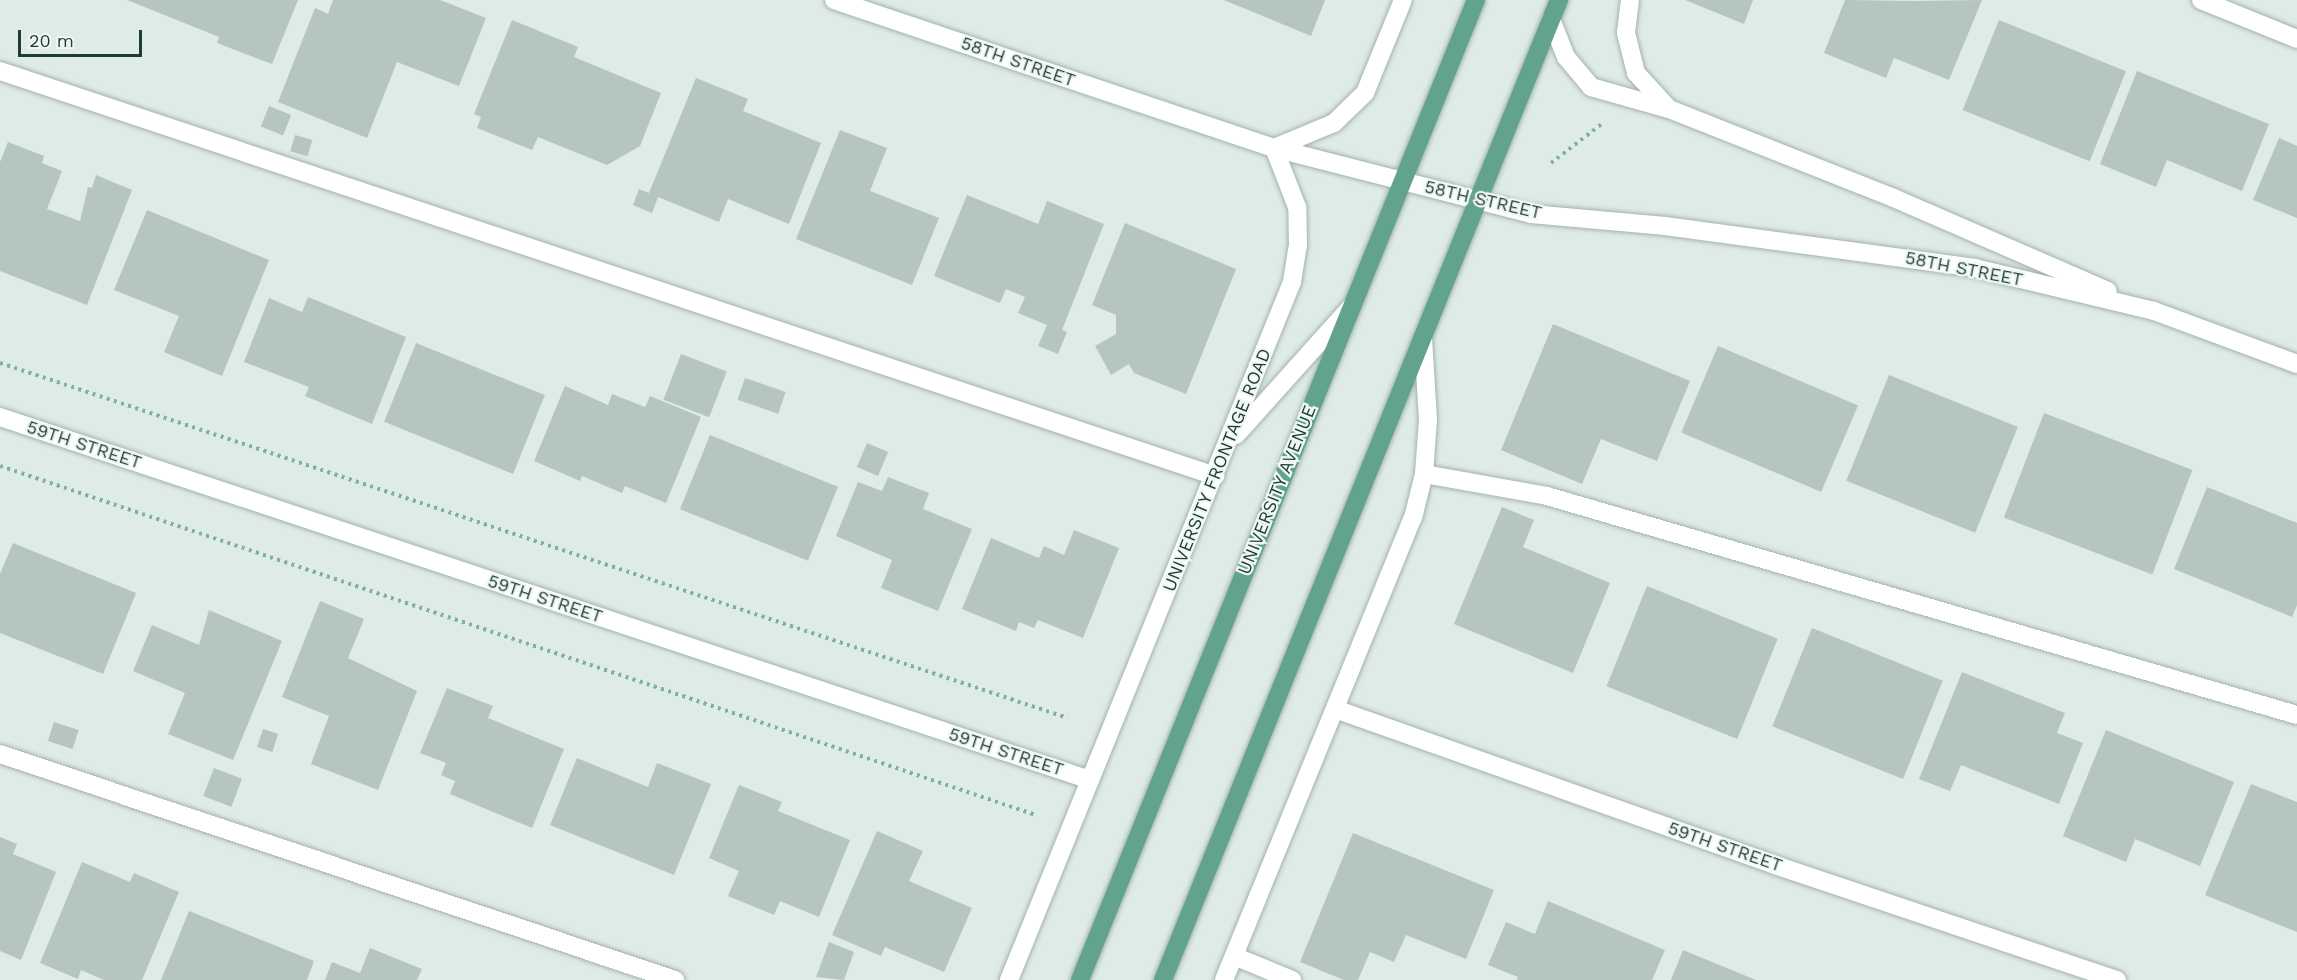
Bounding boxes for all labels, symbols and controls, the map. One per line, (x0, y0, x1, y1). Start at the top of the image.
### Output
scale bar (21, 18, 146, 56)
text: 20 m (29, 30, 74, 51)
street label: 58TH STREET (958, 32, 1078, 92)
street label: 58TH STREET (1422, 176, 1544, 224)
street label: 58TH STREET (1903, 247, 2025, 291)
street label: UNIVERSITY FRONTAGE ROAD (1158, 345, 1276, 595)
street label: UNIVERSITY AVENUE (1233, 402, 1321, 578)
street label: 59TH STREET (24, 416, 144, 474)
street label: 59TH STREET (485, 570, 605, 628)
street label: 59TH STREET (946, 723, 1066, 781)
street label: 59TH STREET (1665, 817, 1785, 877)

